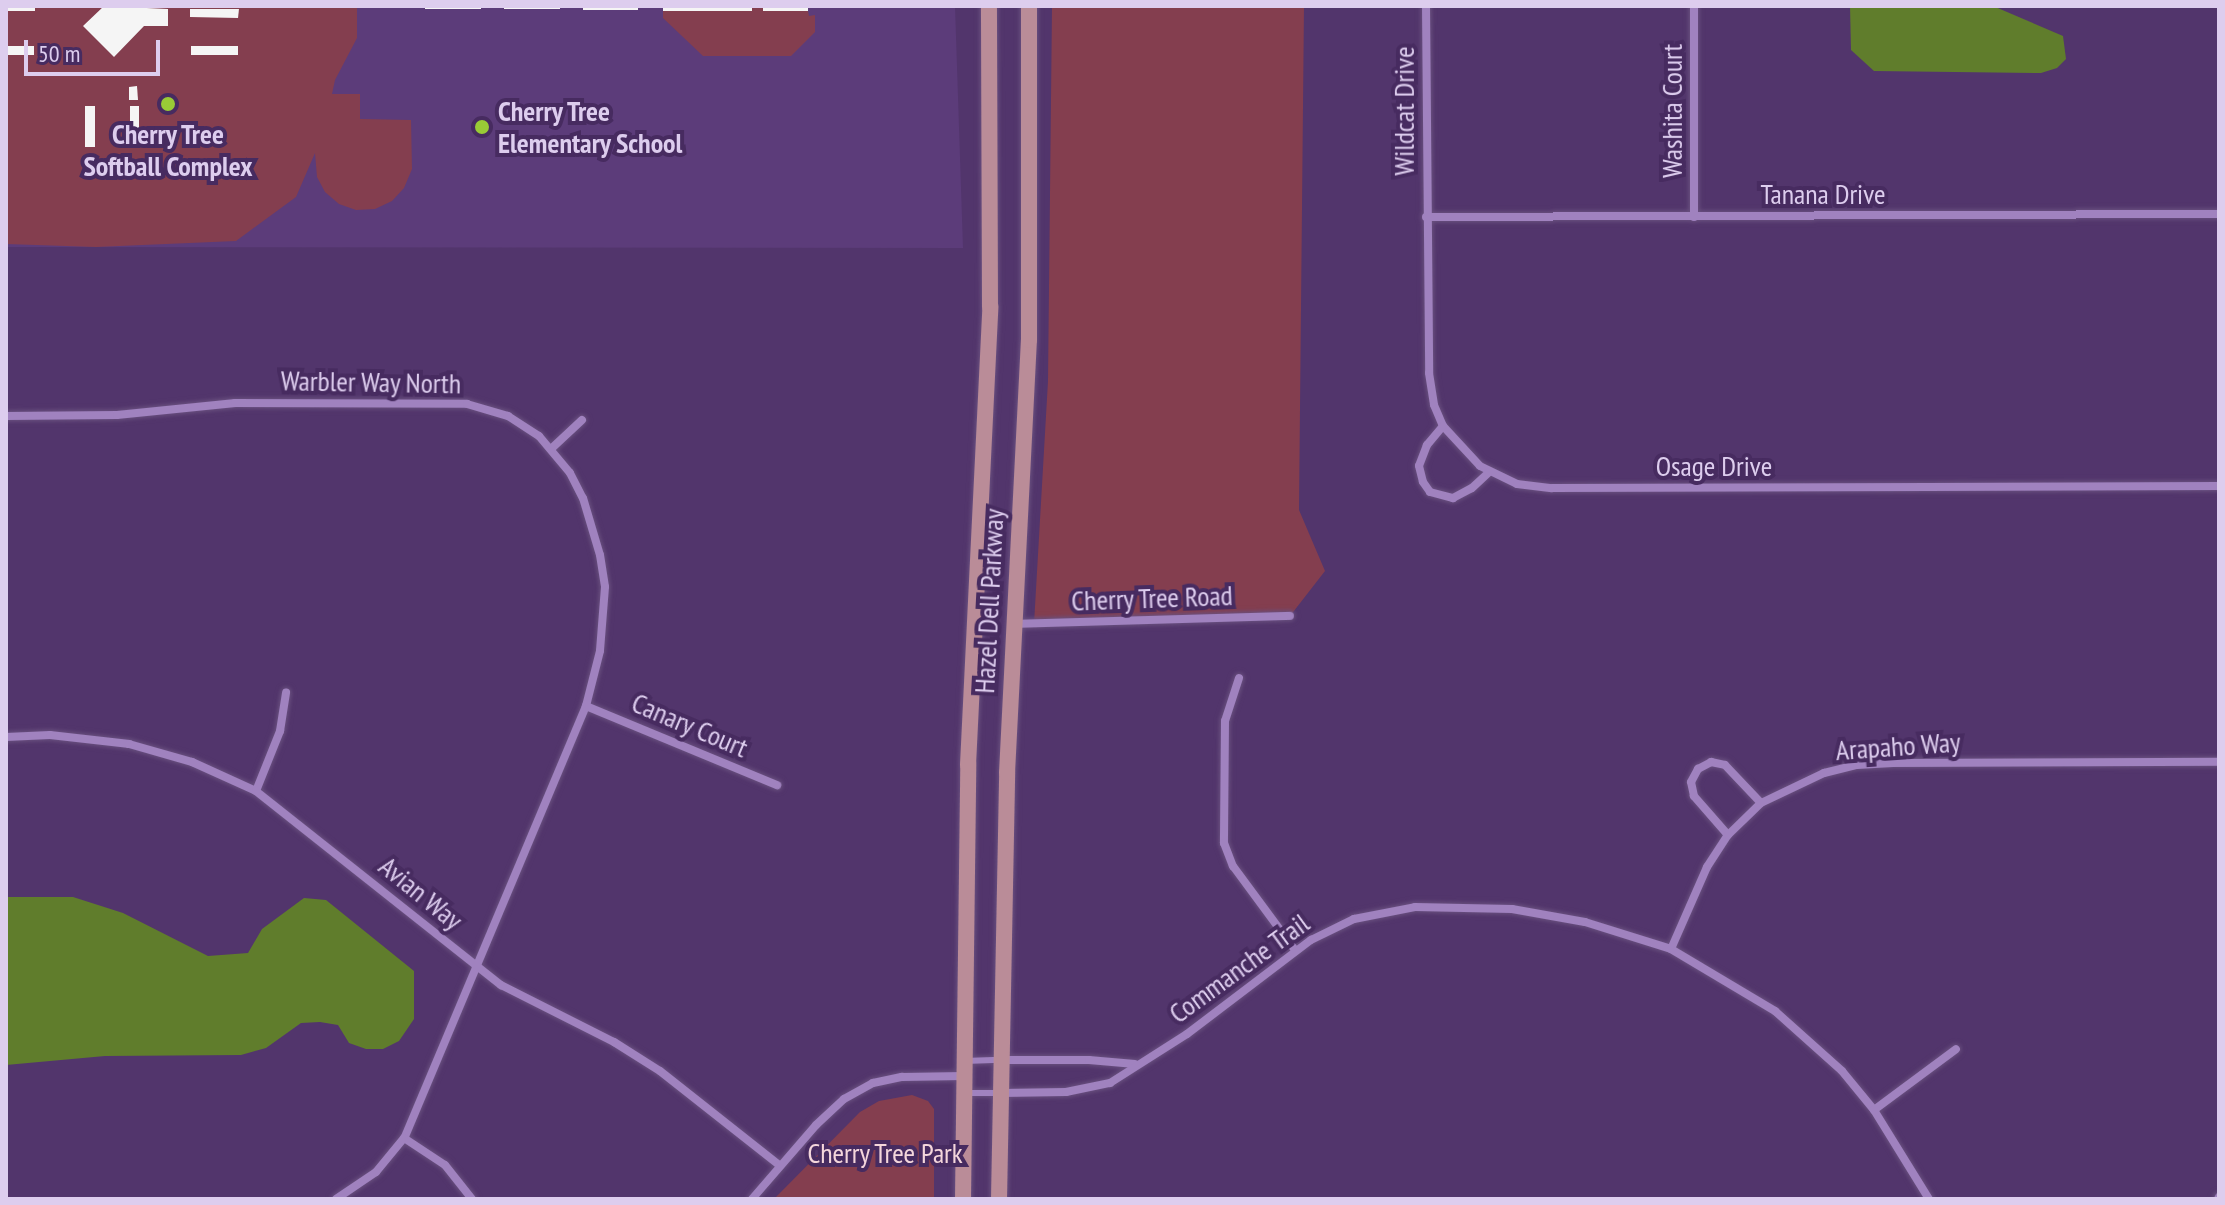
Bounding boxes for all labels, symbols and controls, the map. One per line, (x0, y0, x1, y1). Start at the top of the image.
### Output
scale bar (28, 24, 164, 74)
text: 50 m (38, 38, 80, 69)
street label: Washita Court (1655, 44, 1689, 178)
street label: Wildcat Drive (1387, 46, 1421, 176)
place label: Cherry Tree Elementary School (498, 94, 683, 160)
marker: Cherry Tree Softball Complex (159, 95, 177, 113)
place label: Cherry Tree Softball Complex (83, 117, 253, 183)
marker: Cherry Tree Elementary School (473, 118, 491, 136)
street label: Tanana Drive (1760, 177, 1886, 211)
street label: Warbler Way North (280, 364, 462, 400)
street label: Osage Drive (1656, 449, 1772, 483)
street label: Hazel Dell Parkway (967, 508, 1011, 694)
street label: Cherry Tree Road (1070, 578, 1234, 618)
street label: Canary Court (627, 685, 753, 765)
street label: Arapaho Way (1834, 725, 1962, 767)
street label: Avian Way (372, 849, 470, 937)
street label: Commanche Trail (1162, 906, 1316, 1030)
park label: Cherry Tree Park (807, 1136, 963, 1170)

